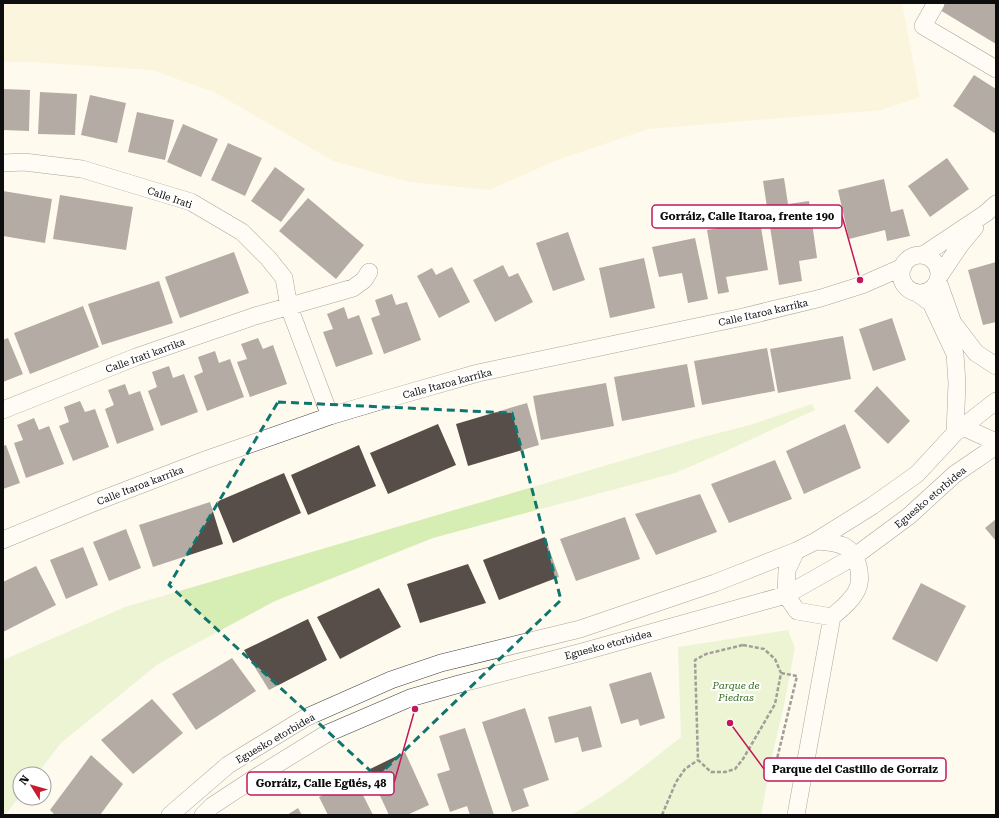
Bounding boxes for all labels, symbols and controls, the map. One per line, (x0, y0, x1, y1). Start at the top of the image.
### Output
street label: Calle Irati (146, 185, 194, 210)
callout: Gorráiz, Calle Itaroa, frente 190 (652, 205, 842, 228)
text: Gorráiz, Calle Itaroa, frente 190 (660, 210, 834, 223)
street label: Calle Itaroa karrika (717, 297, 810, 328)
street label: Calle Irati karrika (104, 336, 187, 375)
street label: Calle Itaroa karrika (401, 366, 493, 401)
street label: Calle Itaroa karrika (95, 464, 186, 507)
street label: Eguesko etorbidea (892, 464, 969, 530)
street label: Eguesko etorbidea (563, 627, 653, 661)
park label: Parque de Piedras (711, 680, 760, 703)
street label: Eguesko etorbidea (234, 711, 317, 766)
callout: Parque del Castillo de Gorraiz (764, 758, 946, 781)
text: Parque del Castillo de Gorraiz (772, 763, 938, 776)
north arrow (12, 766, 52, 806)
callout: Gorráiz, Calle Egüés, 48 (247, 772, 394, 795)
text: N (17, 773, 32, 788)
text: Gorráiz, Calle Egüés, 48 (256, 777, 386, 790)

